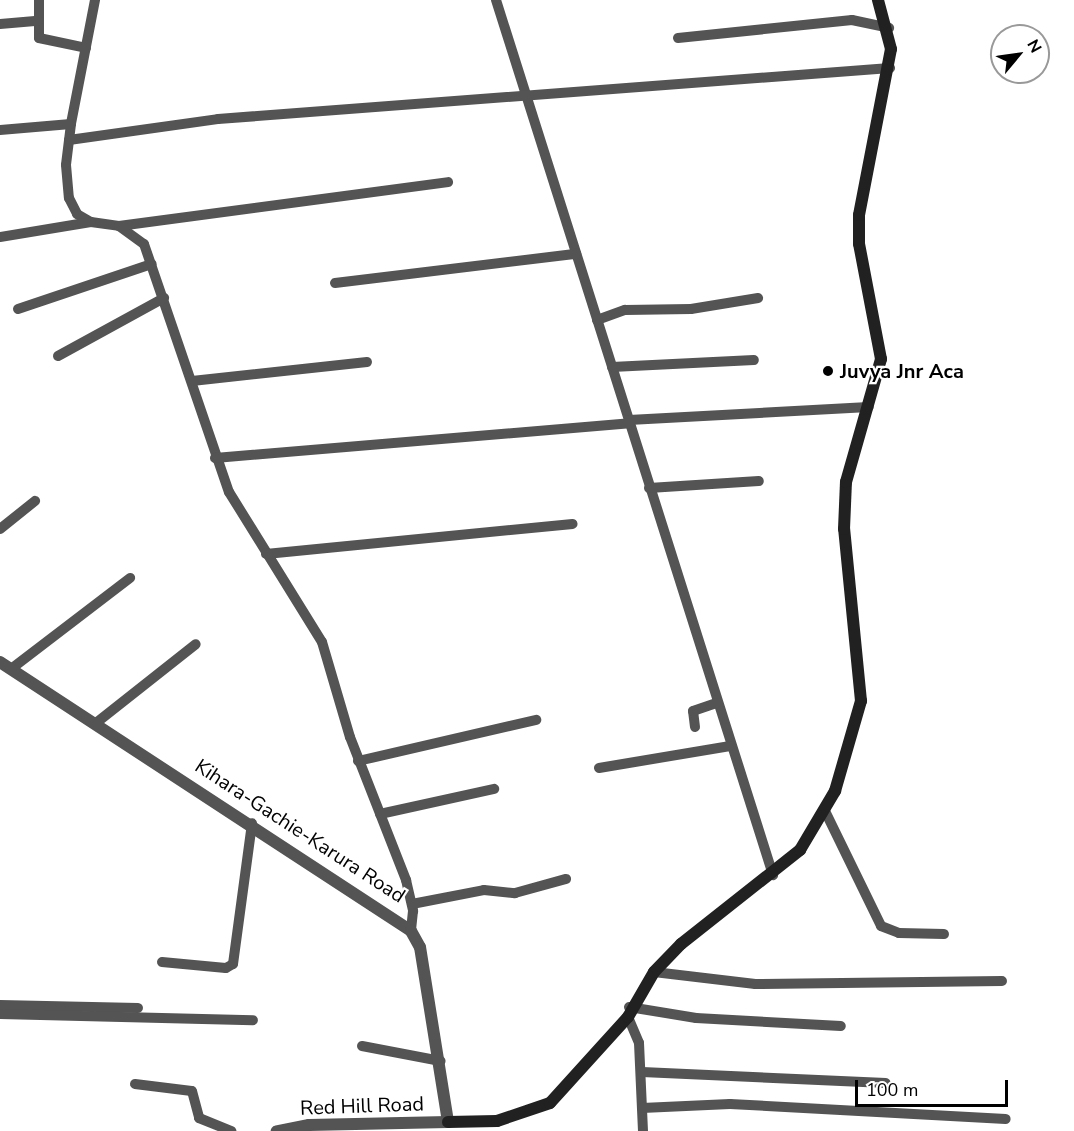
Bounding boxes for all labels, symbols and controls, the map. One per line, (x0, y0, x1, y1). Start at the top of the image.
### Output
north arrow (990, 24, 1050, 84)
text: N (1021, 36, 1047, 57)
place label: Juvya Jnr Aca (840, 359, 964, 383)
marker: Juvya Jnr Aca (821, 364, 835, 378)
street label: Kihara-Gachie-Karura Road (190, 754, 410, 908)
scale bar (858, 1068, 1011, 1106)
text: 100 m (866, 1078, 918, 1102)
street label: Red Hill Road (300, 1092, 424, 1120)

